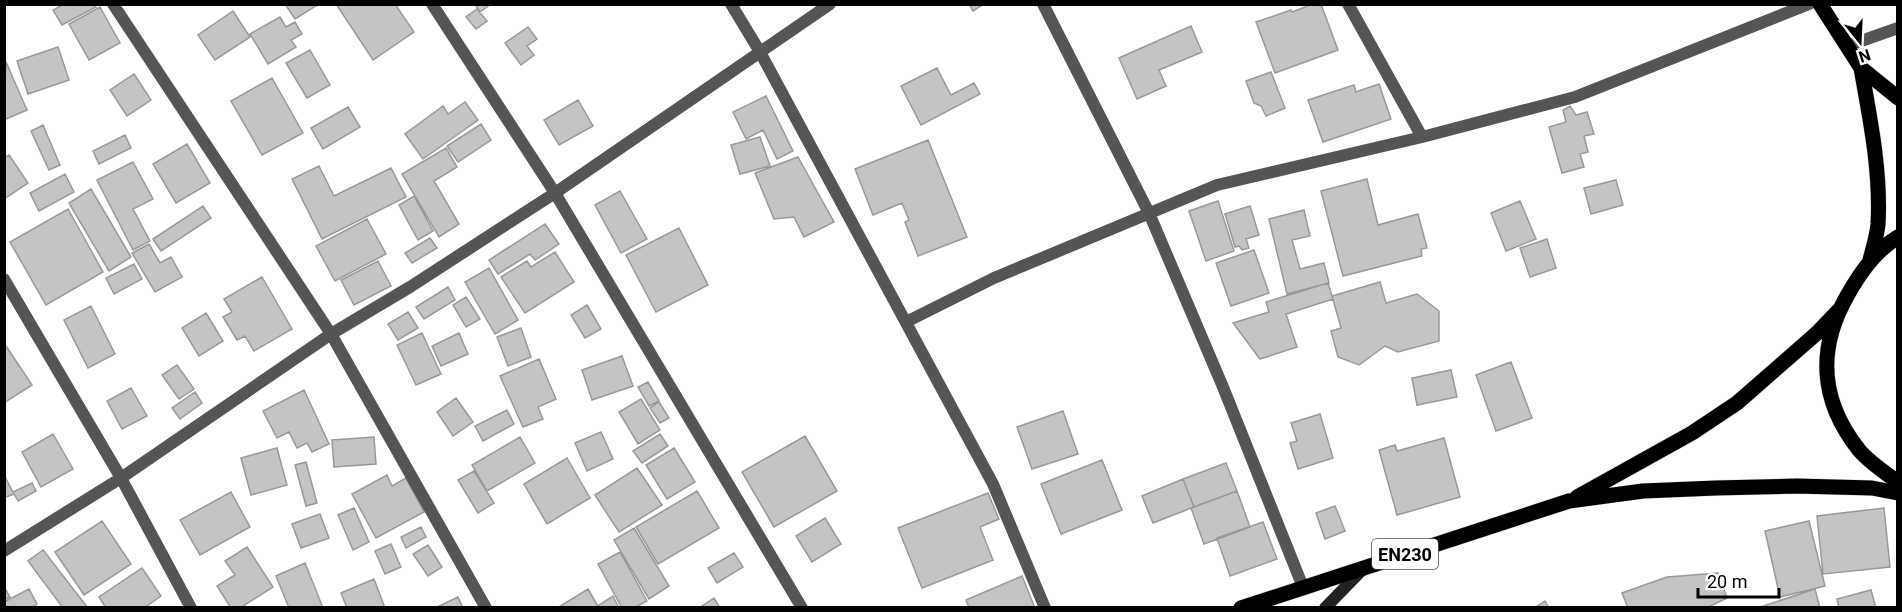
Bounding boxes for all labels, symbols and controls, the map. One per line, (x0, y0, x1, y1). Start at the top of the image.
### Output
north arrow (1830, 12, 1890, 72)
text: N (1856, 45, 1873, 67)
road number: EN230 (1372, 539, 1438, 569)
scale bar (1698, 561, 1779, 599)
text: 20 m (1707, 571, 1747, 592)

